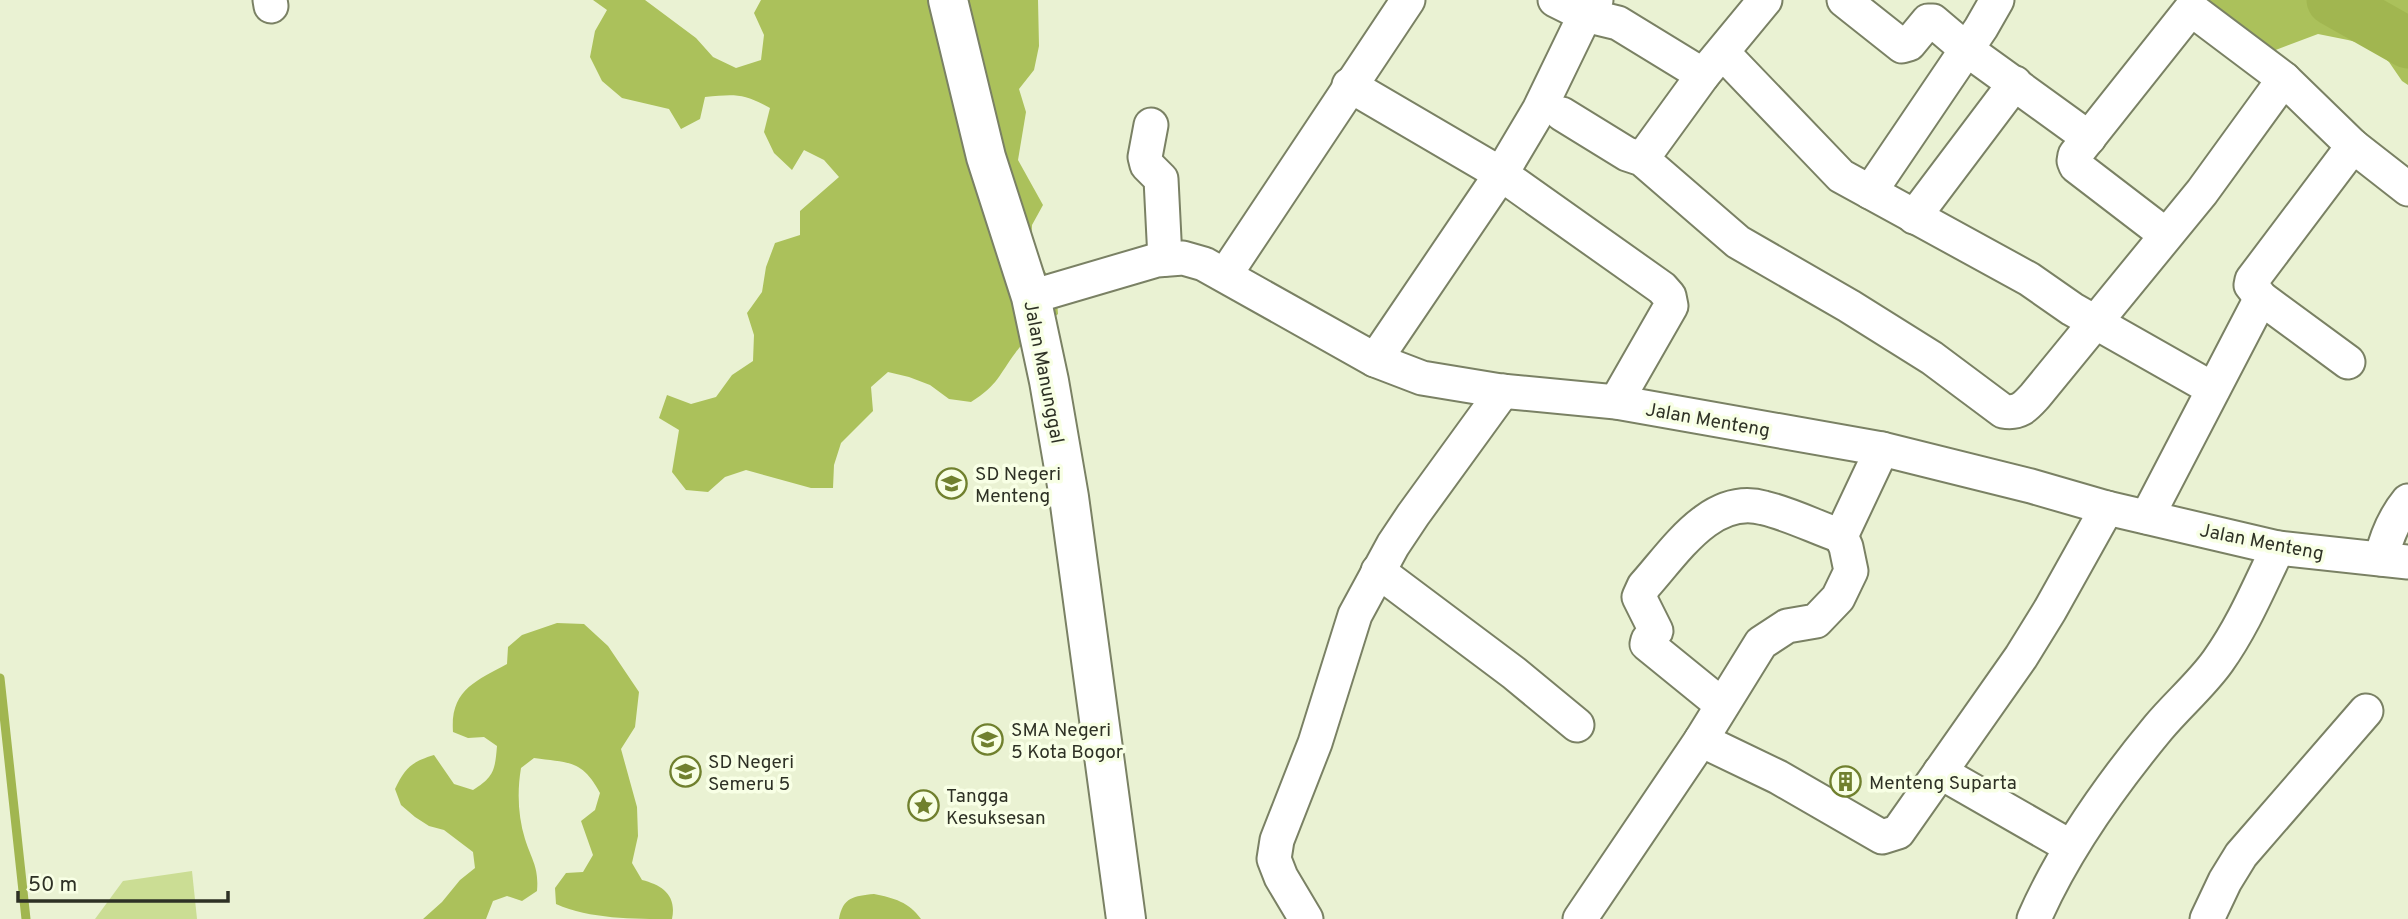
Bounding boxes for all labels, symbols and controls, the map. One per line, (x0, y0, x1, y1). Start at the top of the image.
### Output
street label: Jalan Manunggal (1017, 299, 1069, 446)
street label: Jalan Menteng (1644, 398, 1772, 444)
place label: SD Negeri Menteng (975, 463, 1061, 509)
school or university icon: SD Negeri Menteng (935, 467, 969, 501)
street label: Jalan Menteng (2197, 519, 2326, 567)
place label: SMA Negeri 5 Kota Bogor (1011, 719, 1124, 765)
school or university icon: SMA Negeri 5 Kota Bogor (971, 723, 1005, 757)
place label: SD Negeri Semeru 5 (708, 751, 794, 797)
school or university icon: SD Negeri Semeru 5 (668, 755, 702, 789)
building icon: Menteng Suparta (1829, 765, 1863, 799)
place label: Menteng Suparta (1869, 772, 2017, 796)
place label: Tangga Kesuksesan (946, 785, 1046, 831)
place icon: Tangga Kesuksesan (906, 789, 940, 823)
scale bar (18, 860, 228, 904)
text: 50 m (28, 872, 77, 899)

